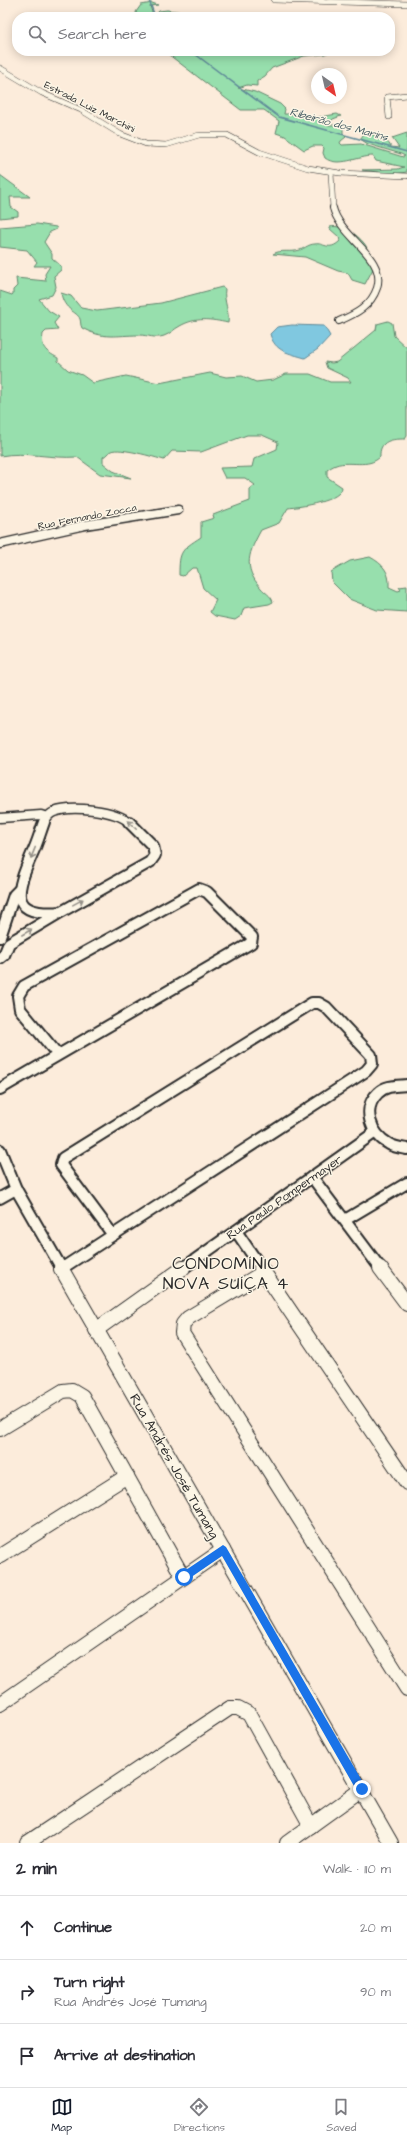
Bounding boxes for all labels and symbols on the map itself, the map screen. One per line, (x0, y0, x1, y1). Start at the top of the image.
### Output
north arrow (311, 68, 347, 104)
street label: Estrada Luiz Marchini (42, 78, 138, 136)
water label: Ribeirão dos Marins (288, 104, 390, 145)
street label: Rua Fernando Zocca (37, 501, 138, 533)
one-way arrow (127, 820, 137, 830)
one-way arrow (28, 846, 36, 858)
one-way arrow (72, 898, 84, 905)
one-way arrow (21, 928, 33, 936)
street label: Rua Paulo Pompermayer (223, 1151, 346, 1245)
district label: CONDOMÍNIO NOVA SUÍÇA 4 (163, 1252, 289, 1296)
street label: Rua Andrés José Tumang (124, 1390, 224, 1543)
route start (175, 1568, 193, 1586)
route end (353, 1780, 371, 1798)

